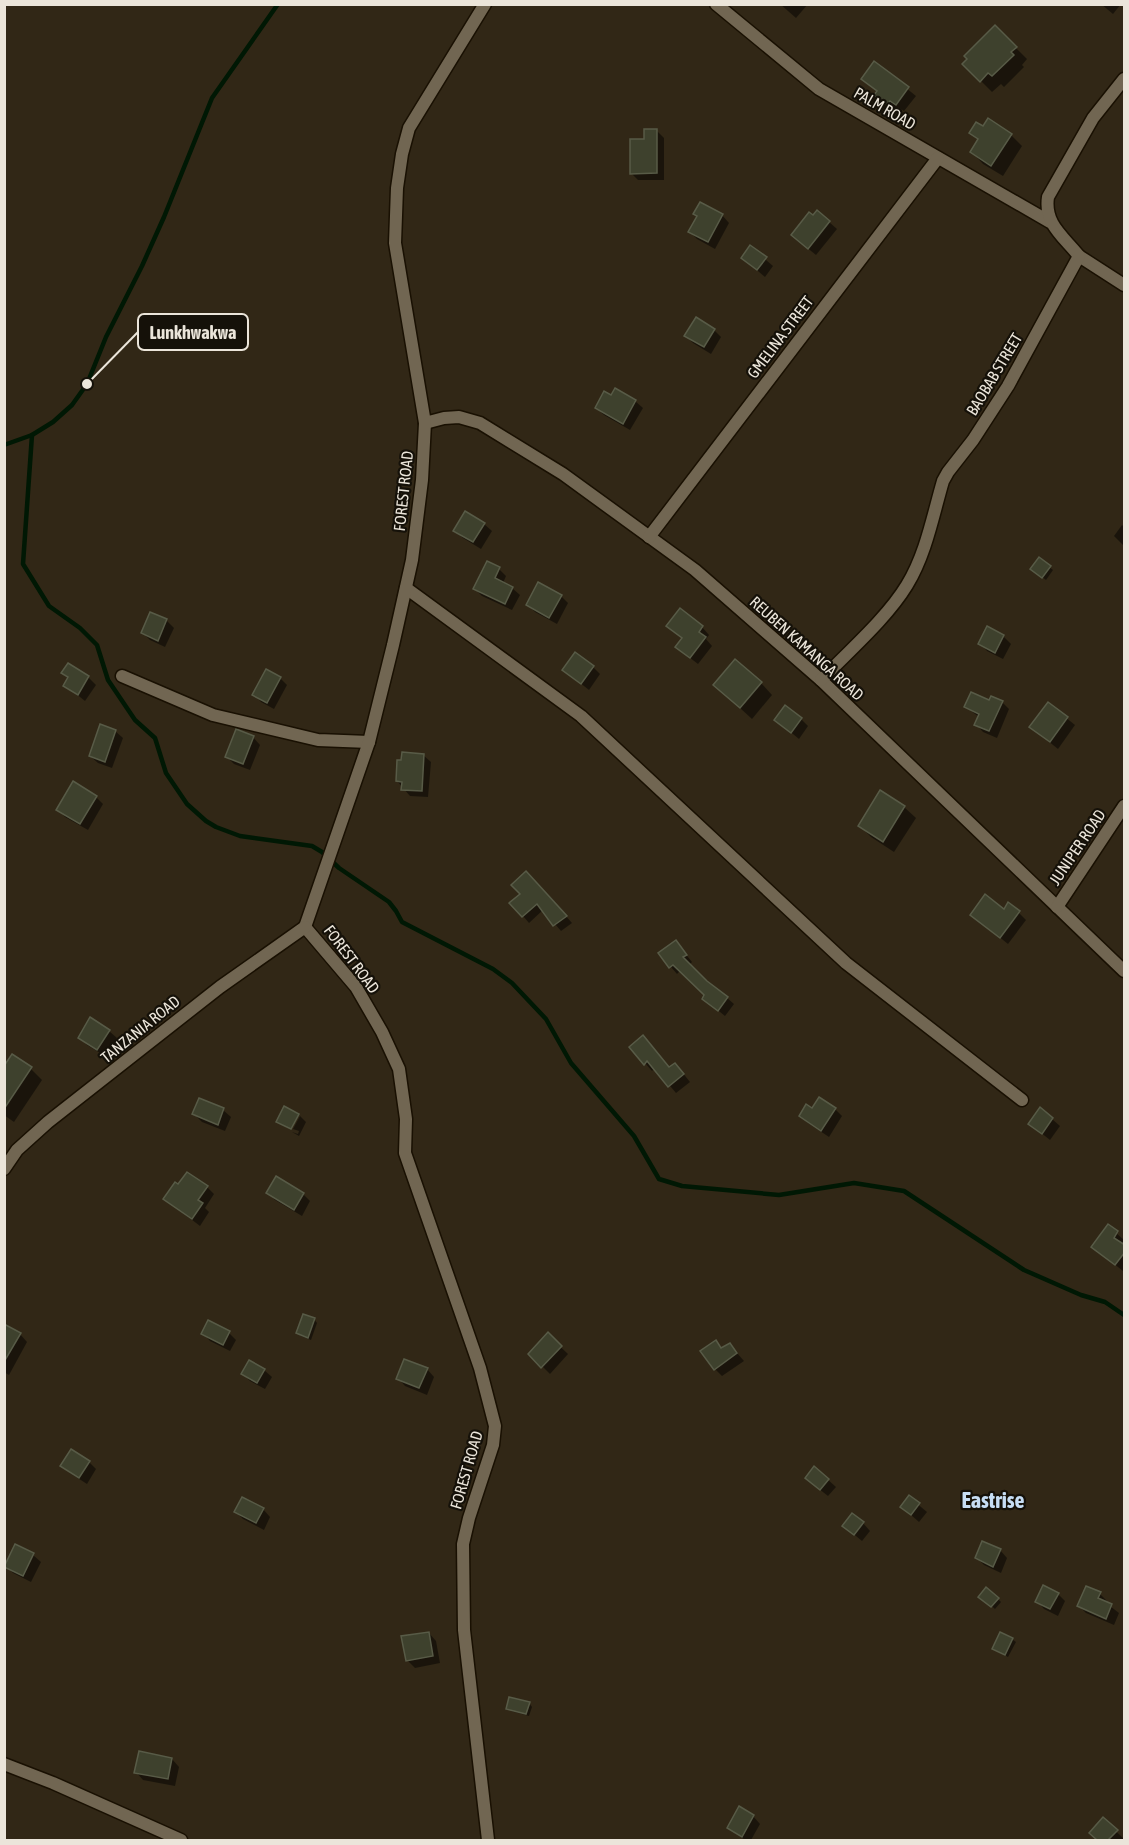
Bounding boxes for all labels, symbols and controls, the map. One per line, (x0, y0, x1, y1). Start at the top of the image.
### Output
street label: PALM ROAD (851, 83, 919, 133)
street label: GMELINA STREET (743, 292, 817, 382)
callout: Lunkhwakwa (138, 314, 248, 350)
text: Lunkhwakwa (150, 322, 236, 343)
street label: BAOBAB STREET (962, 330, 1026, 418)
street label: FOREST ROAD (390, 450, 416, 532)
street label: REUBEN KAMANGA ROAD (747, 592, 867, 704)
street label: JUNIPER ROAD (1045, 806, 1109, 888)
street label: FOREST ROAD (321, 921, 383, 997)
street label: TANZANIA ROAD (97, 992, 183, 1066)
street label: FOREST ROAD (446, 1429, 486, 1511)
district label: Eastrise (961, 1487, 1025, 1513)

